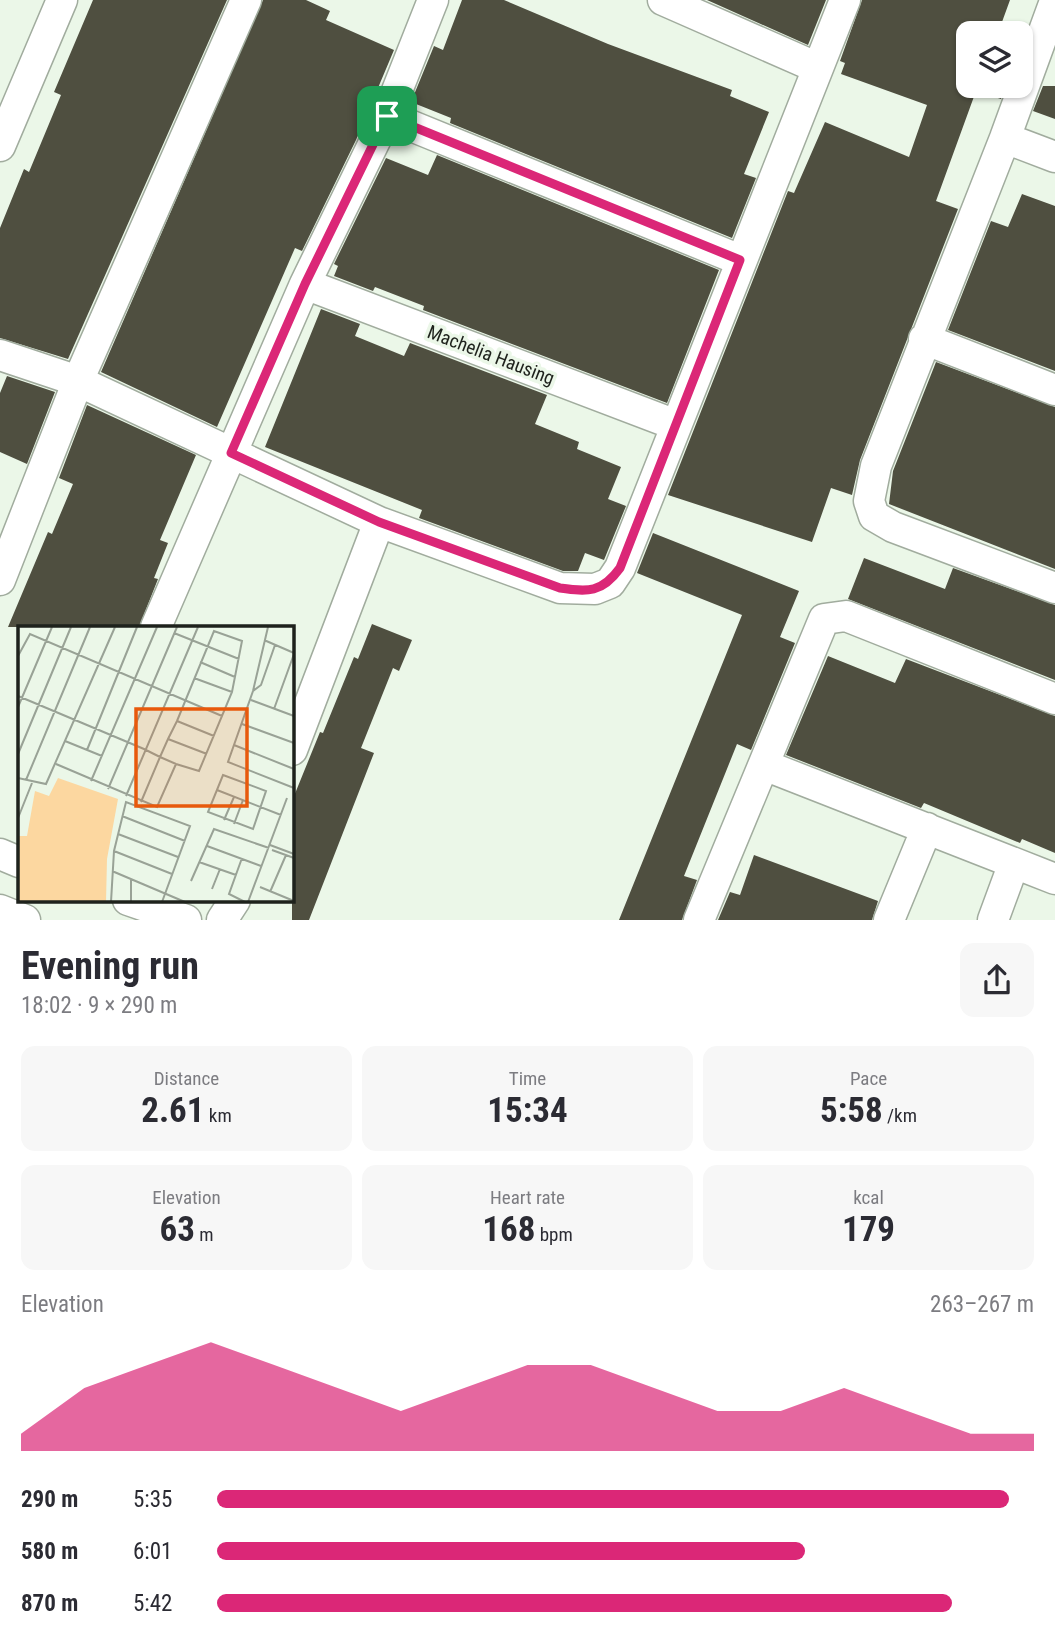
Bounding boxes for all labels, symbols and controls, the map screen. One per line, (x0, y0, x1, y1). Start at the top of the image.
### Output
map controls (956, 21, 1033, 98)
button: layers (956, 21, 1033, 98)
pin (357, 86, 417, 146)
icon: arrive (368, 97, 406, 135)
street label: Machelia Hausing (424, 320, 558, 390)
inset map (18, 626, 294, 902)
button: share (960, 943, 1034, 1017)
text: Evening run (21, 944, 199, 988)
text: 18:02 · 9 × 290 m (21, 992, 177, 1019)
text: Distance (154, 1067, 219, 1090)
text: Time (509, 1067, 546, 1090)
text: Pace (850, 1067, 887, 1090)
text: 2.61 (141, 1090, 205, 1131)
text: 15:34 (487, 1090, 568, 1131)
text: 5:58 (820, 1090, 883, 1131)
text: km (205, 1104, 232, 1127)
text: /km (883, 1104, 917, 1127)
text: Elevation (152, 1186, 221, 1209)
text: Heart rate (490, 1186, 565, 1209)
text: kcal (853, 1186, 884, 1209)
text: 63 (159, 1209, 195, 1250)
text: 168 (482, 1209, 535, 1250)
text: 179 (842, 1209, 895, 1250)
text: m (195, 1223, 214, 1246)
text: bpm (535, 1223, 573, 1246)
text: Elevation (21, 1291, 104, 1318)
text: 263–267 m (930, 1291, 1034, 1318)
text: 290 m (21, 1486, 78, 1513)
text: 5:35 (133, 1486, 172, 1513)
text: 580 m (21, 1538, 78, 1565)
text: 6:01 (133, 1538, 172, 1565)
text: 870 m (21, 1590, 78, 1617)
text: 5:42 (133, 1590, 172, 1617)

